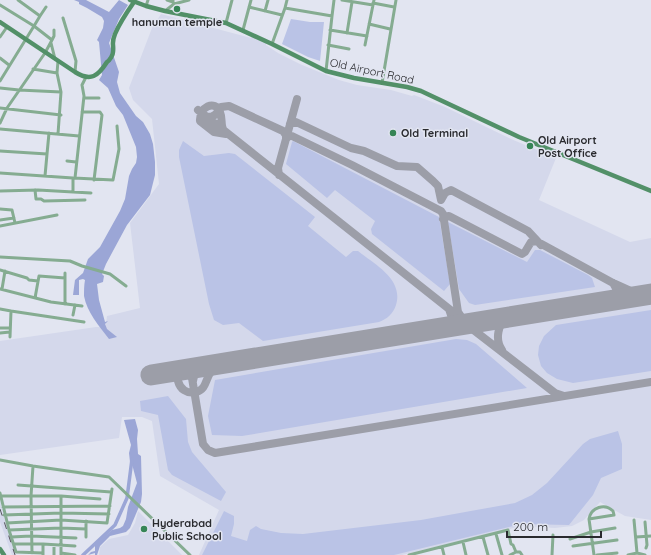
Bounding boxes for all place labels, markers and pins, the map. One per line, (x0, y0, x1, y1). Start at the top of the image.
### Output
marker: hanuman temple (172, 4, 182, 14)
place label: hanuman temple (132, 15, 223, 29)
place label: Old Terminal (401, 126, 468, 140)
marker: Old Terminal (388, 128, 398, 138)
place label: Old Airport Post Office (538, 133, 598, 160)
marker: Old Airport Post Office (525, 141, 535, 151)
place label: Hyderabad Public School (152, 516, 222, 543)
marker: Hyderabad Public School (139, 524, 149, 534)

